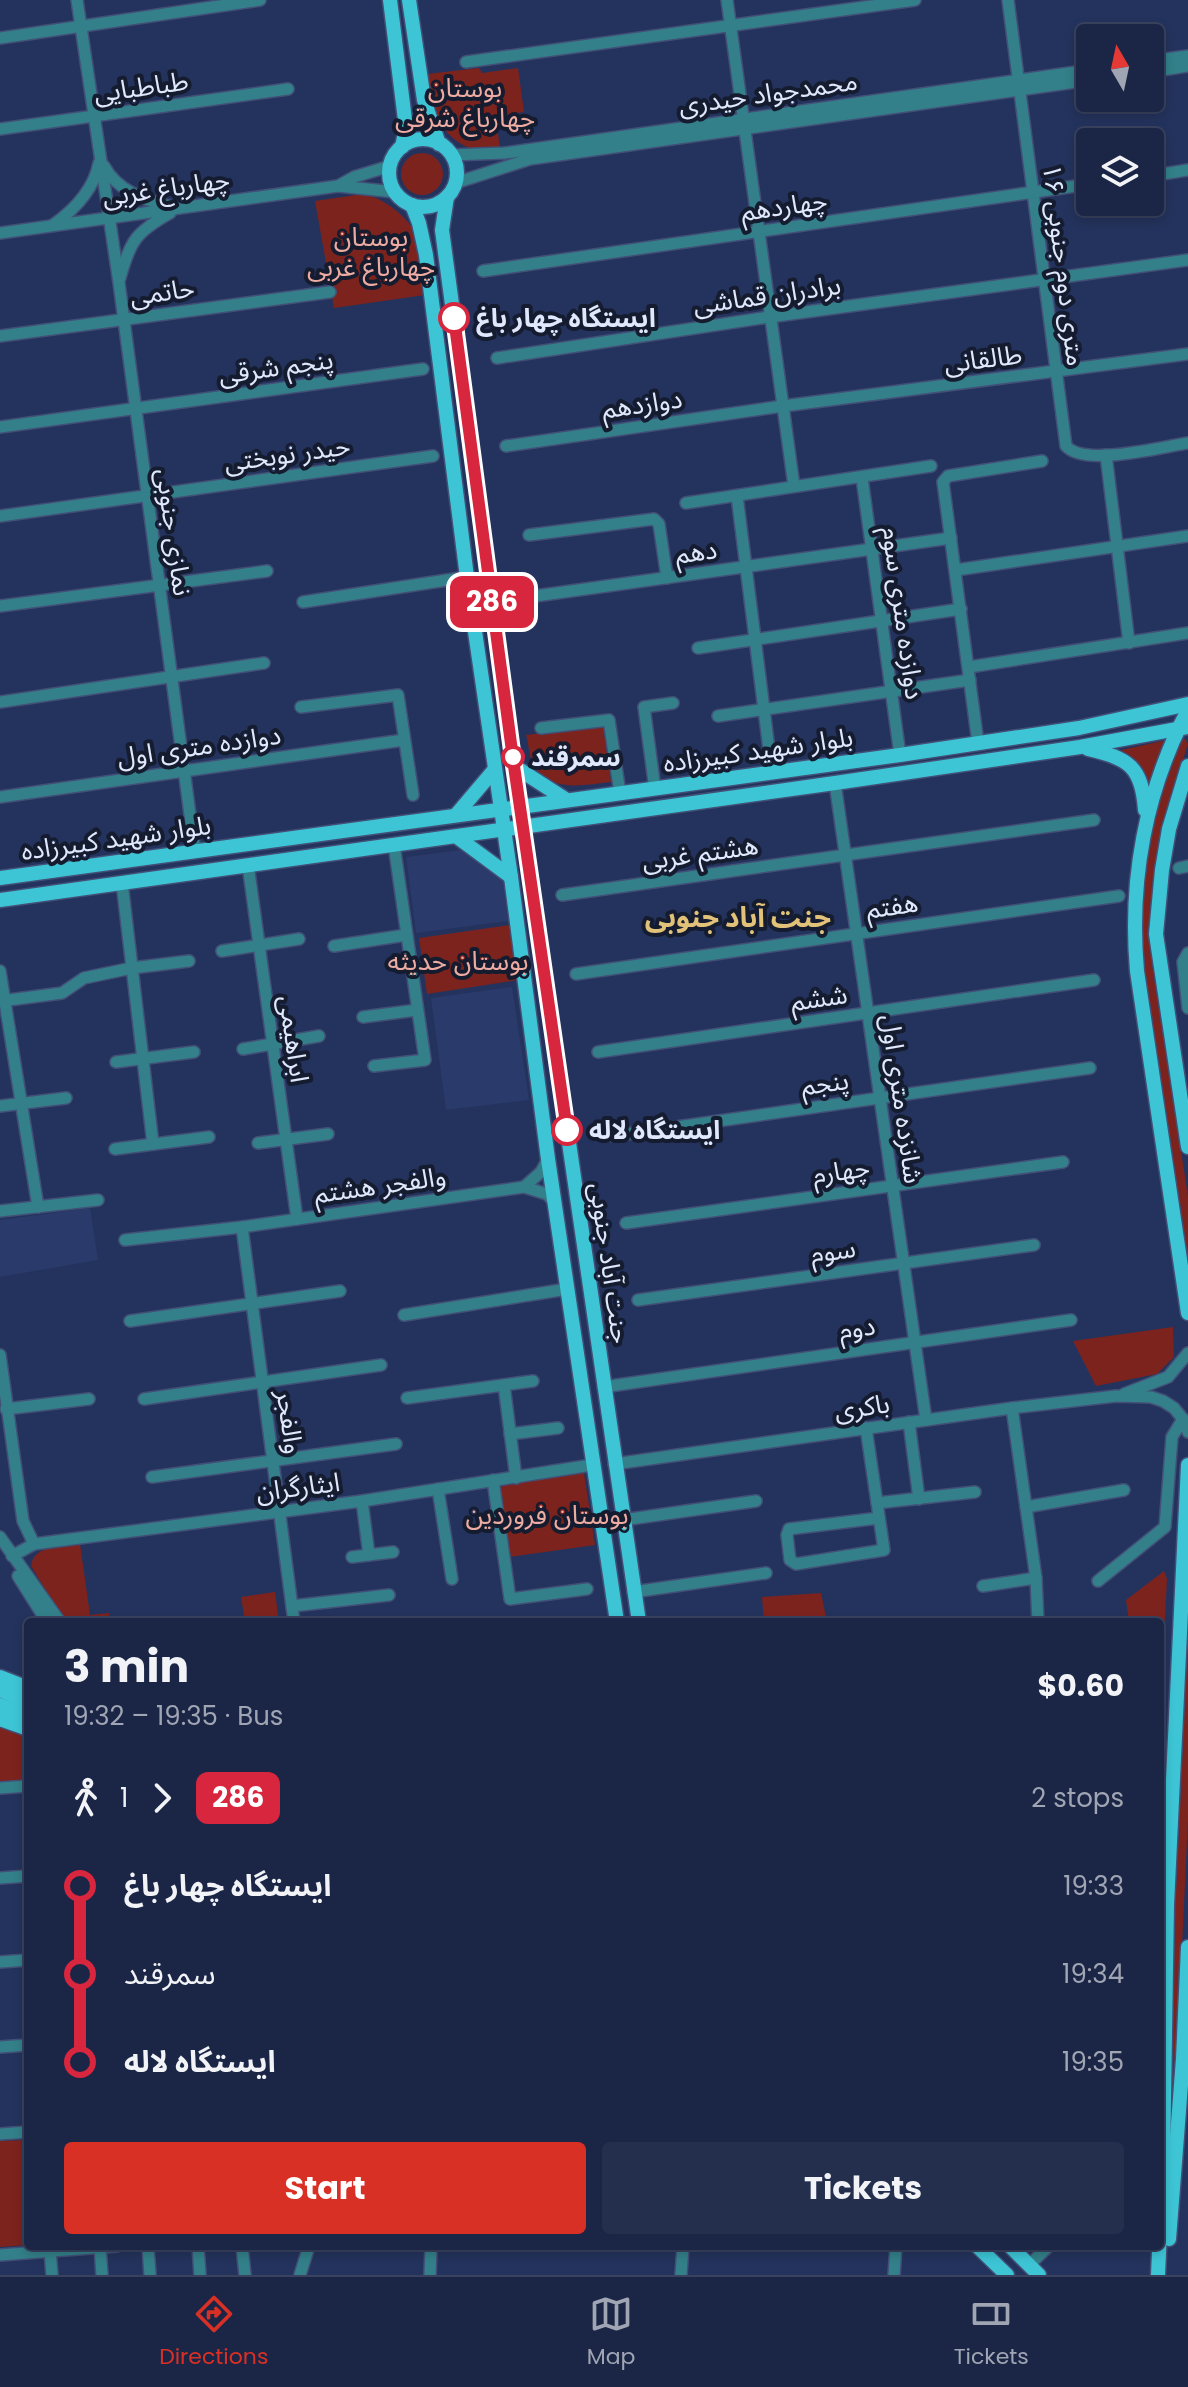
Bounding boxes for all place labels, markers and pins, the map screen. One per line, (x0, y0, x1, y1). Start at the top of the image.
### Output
place label: ایستگاه چهار باغ (476, 300, 656, 337)
marker: ایستگاه چهار باغ (439, 303, 469, 333)
place label: سمرقند (531, 739, 621, 775)
marker: سمرقند (502, 746, 524, 768)
place label: ایستگاه لاله (589, 1112, 720, 1148)
marker: ایستگاه لاله (552, 1115, 582, 1145)

